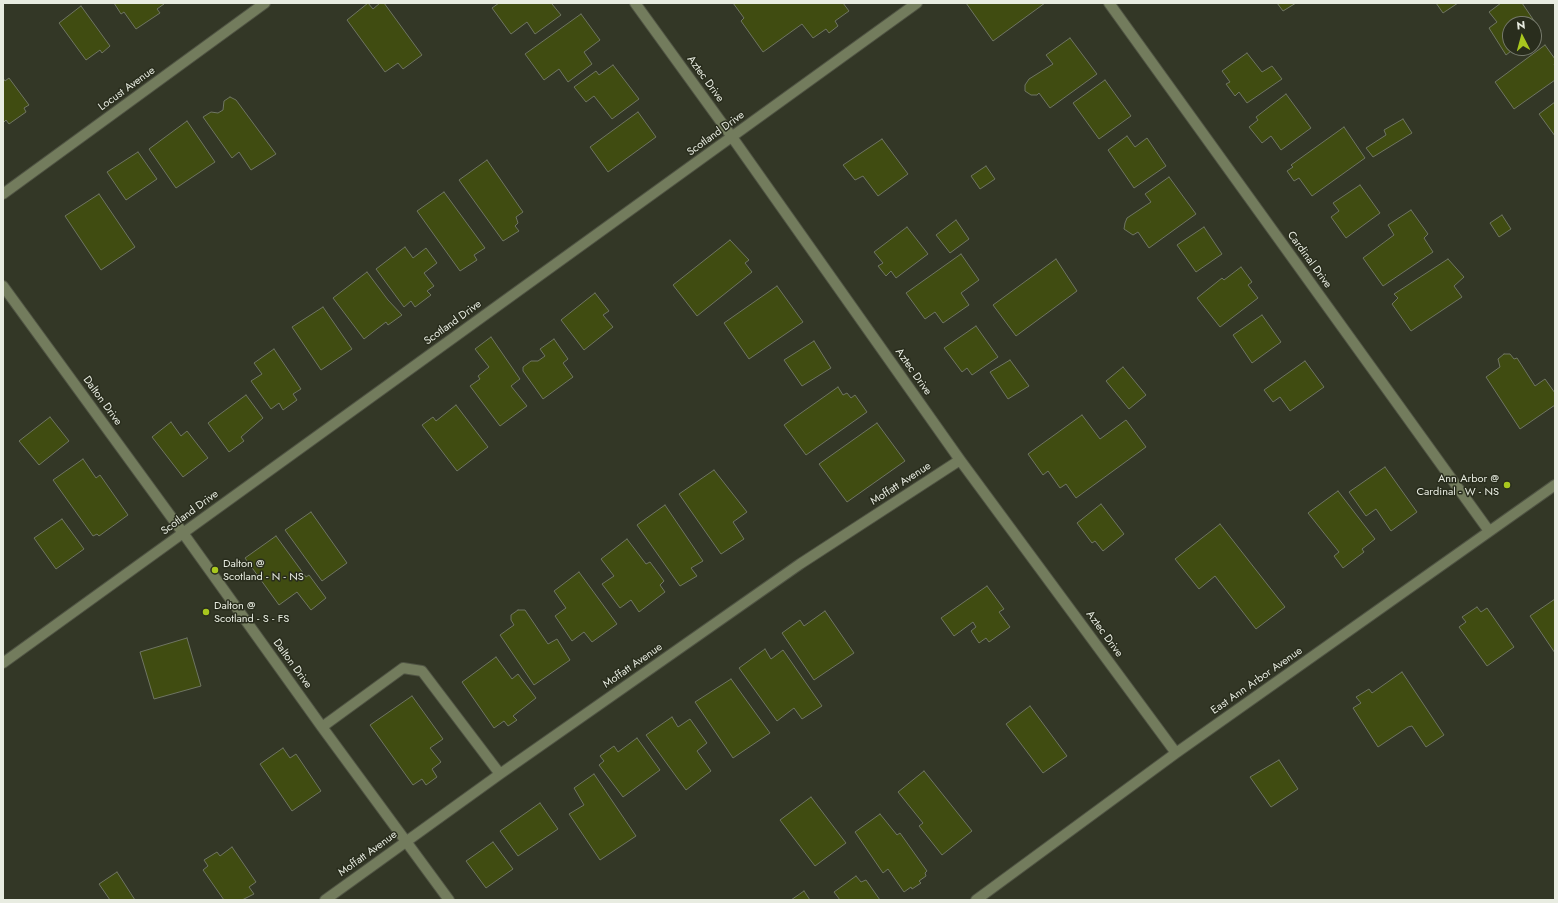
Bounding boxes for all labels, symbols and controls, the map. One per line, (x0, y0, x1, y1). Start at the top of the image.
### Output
north arrow (1502, 16, 1542, 56)
text: N (1516, 17, 1526, 33)
street label: Aztec Drive (684, 53, 726, 105)
street label: Locust Avenue (96, 64, 158, 114)
street label: Scotland Drive (685, 109, 747, 159)
street label: Cardinal Drive (1284, 229, 1334, 291)
street label: Scotland Drive (422, 298, 484, 348)
street label: Aztec Drive (892, 346, 934, 398)
street label: Dalton Drive (80, 374, 124, 428)
street label: Moffatt Avenue (868, 460, 934, 508)
place label: Ann Arbor @ Cardinal - W - NS (1416, 472, 1499, 498)
marker: Ann Arbor @ Cardinal - W - NS (1502, 480, 1512, 490)
street label: Scotland Drive (159, 488, 221, 538)
place label: Dalton @ Scotland - N - NS (223, 557, 304, 583)
marker: Dalton @ Scotland - N - NS (210, 565, 220, 575)
place label: Dalton @ Scotland - S - FS (214, 599, 289, 625)
marker: Dalton @ Scotland - S - FS (201, 607, 211, 617)
street label: Aztec Drive (1083, 608, 1125, 660)
street label: Dalton Drive (270, 637, 314, 691)
street label: Moffatt Avenue (601, 641, 665, 691)
street label: East Ann Arbor Avenue (1209, 644, 1305, 718)
street label: Moffatt Avenue (336, 828, 400, 880)

